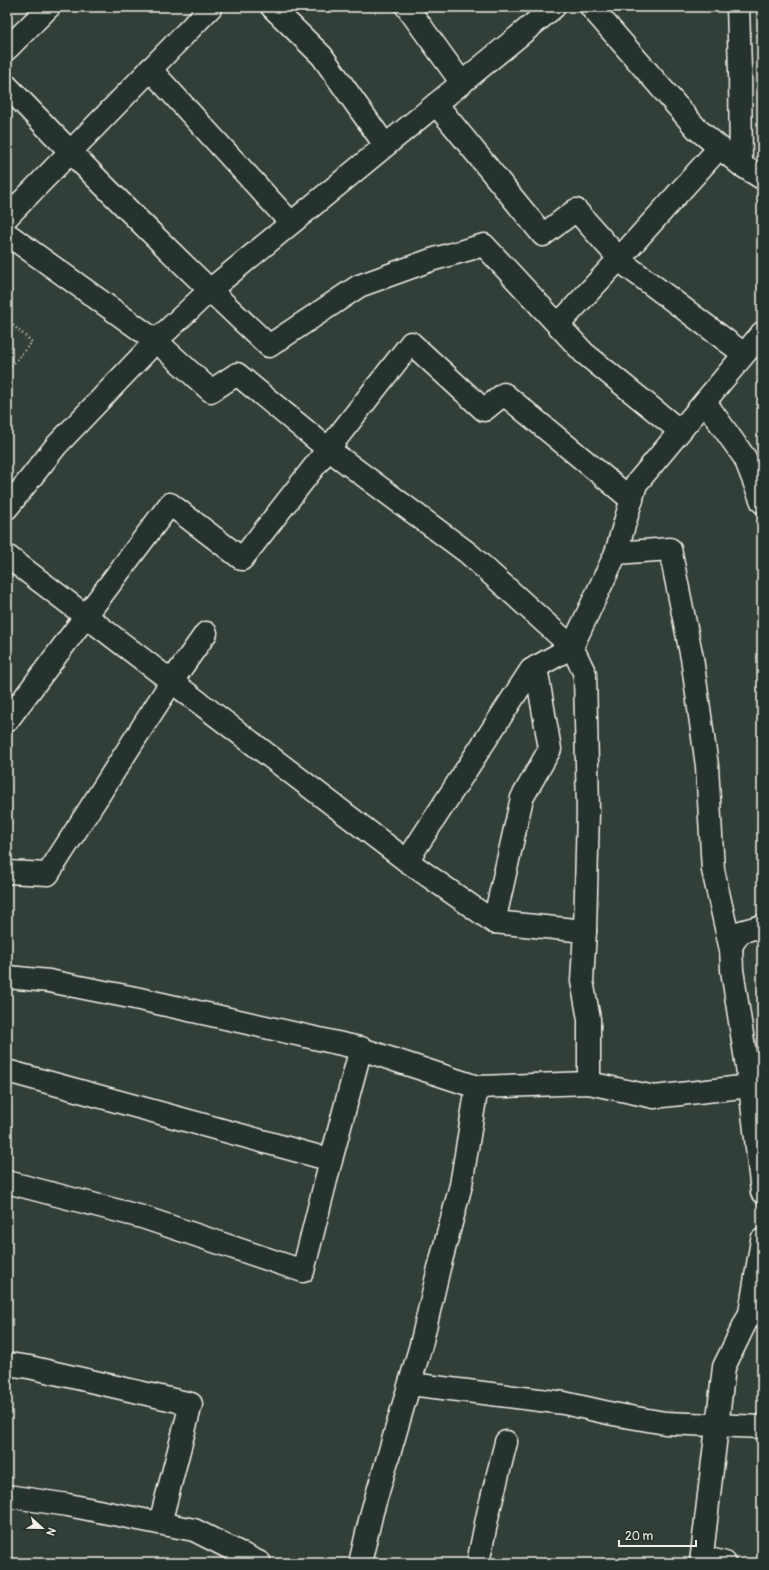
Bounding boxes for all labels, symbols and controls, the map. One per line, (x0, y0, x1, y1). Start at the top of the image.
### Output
north arrow (22, 1508, 62, 1548)
scale bar (619, 1522, 696, 1548)
text: N (43, 1526, 58, 1538)
text: 20 m (625, 1529, 654, 1544)

